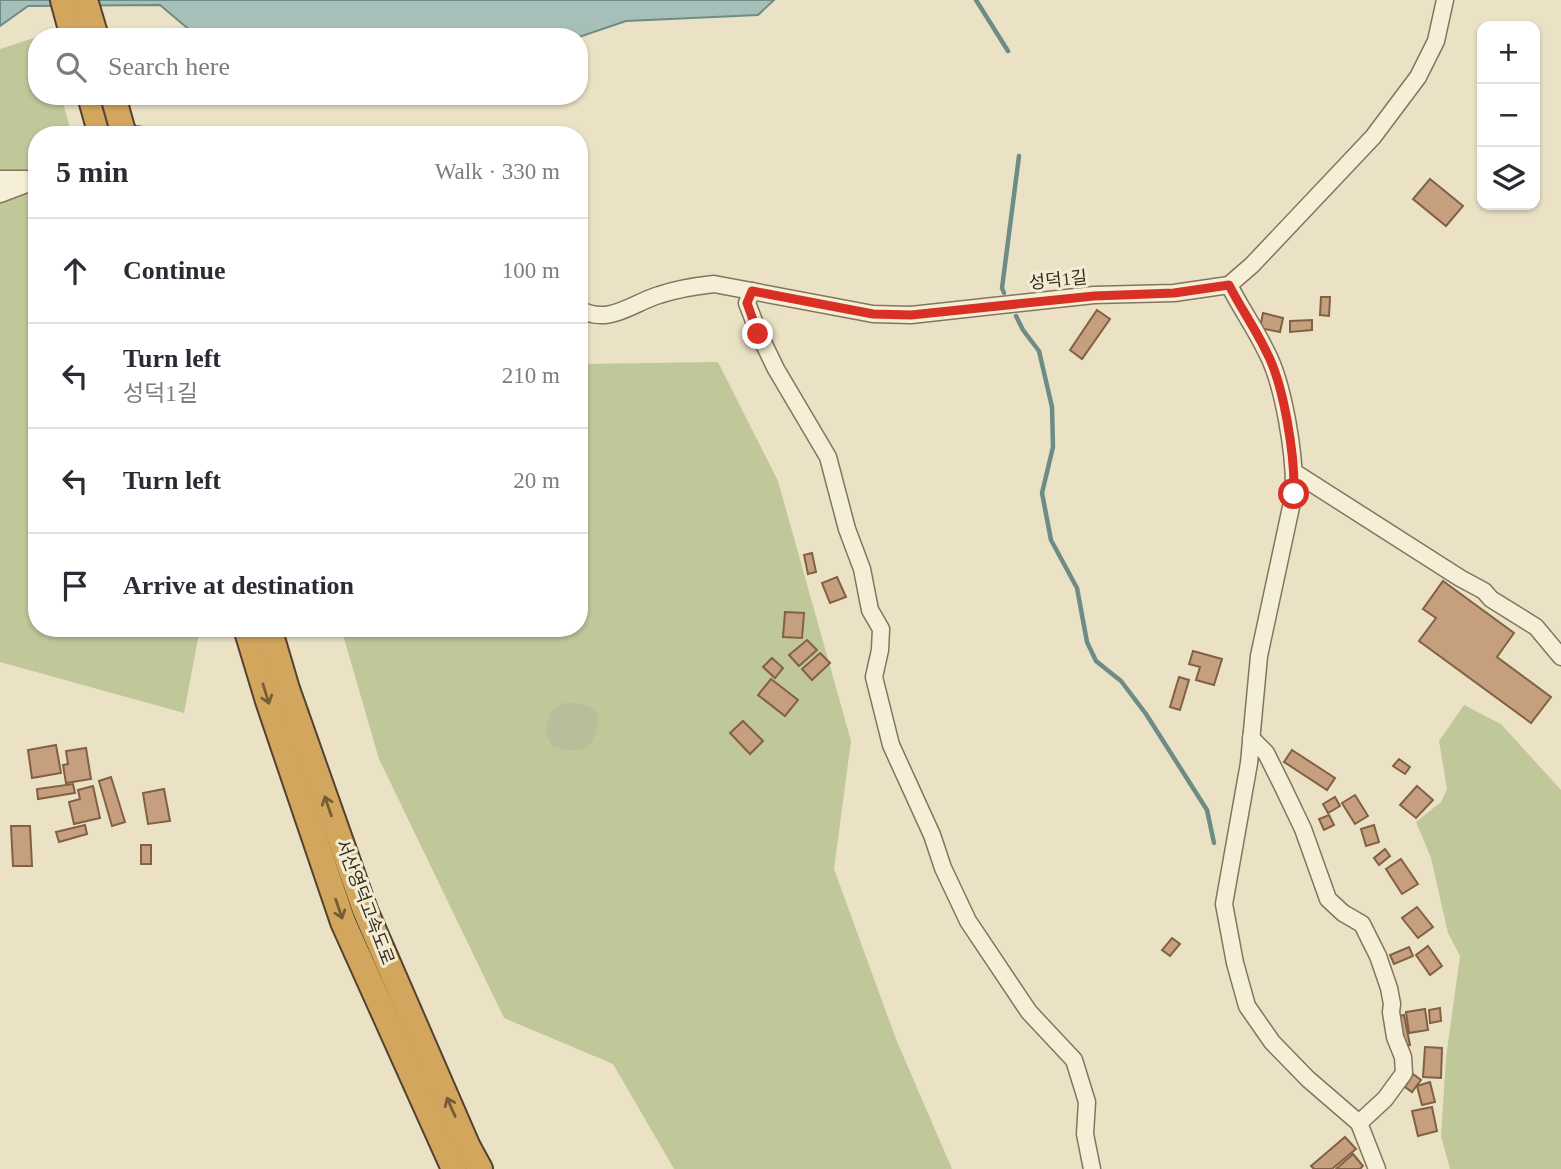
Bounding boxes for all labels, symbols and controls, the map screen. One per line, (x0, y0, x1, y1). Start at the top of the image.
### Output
map controls (1477, 21, 1540, 210)
button: + (1477, 21, 1540, 84)
search box (28, 28, 588, 105)
icon: search (52, 48, 90, 86)
text: Search here (108, 52, 230, 81)
button: − (1477, 84, 1540, 147)
button: layers (1477, 147, 1540, 210)
text: 5 min (56, 155, 129, 188)
text: Walk · 330 m (435, 159, 560, 184)
icon: ahead (56, 252, 94, 290)
text: Continue (123, 256, 226, 285)
text: 100 m (502, 258, 560, 283)
street label: 성덕1길 (1028, 267, 1088, 293)
route end (742, 318, 773, 349)
text: Turn left (123, 344, 221, 373)
icon: left (56, 357, 94, 395)
text: 210 m (502, 363, 560, 388)
text: 성덕1길 (123, 381, 198, 406)
icon: left (56, 462, 94, 500)
text: Turn left (123, 466, 221, 495)
text: 20 m (513, 468, 560, 493)
route start (1278, 478, 1309, 509)
icon: arrive (56, 567, 94, 605)
text: Arrive at destination (123, 571, 354, 600)
one-way arrow (261, 682, 273, 704)
one-way arrow (321, 796, 333, 818)
street label: 서산영덕고속도로 (332, 837, 398, 967)
one-way arrow (334, 898, 346, 920)
one-way arrow (444, 1097, 457, 1119)

